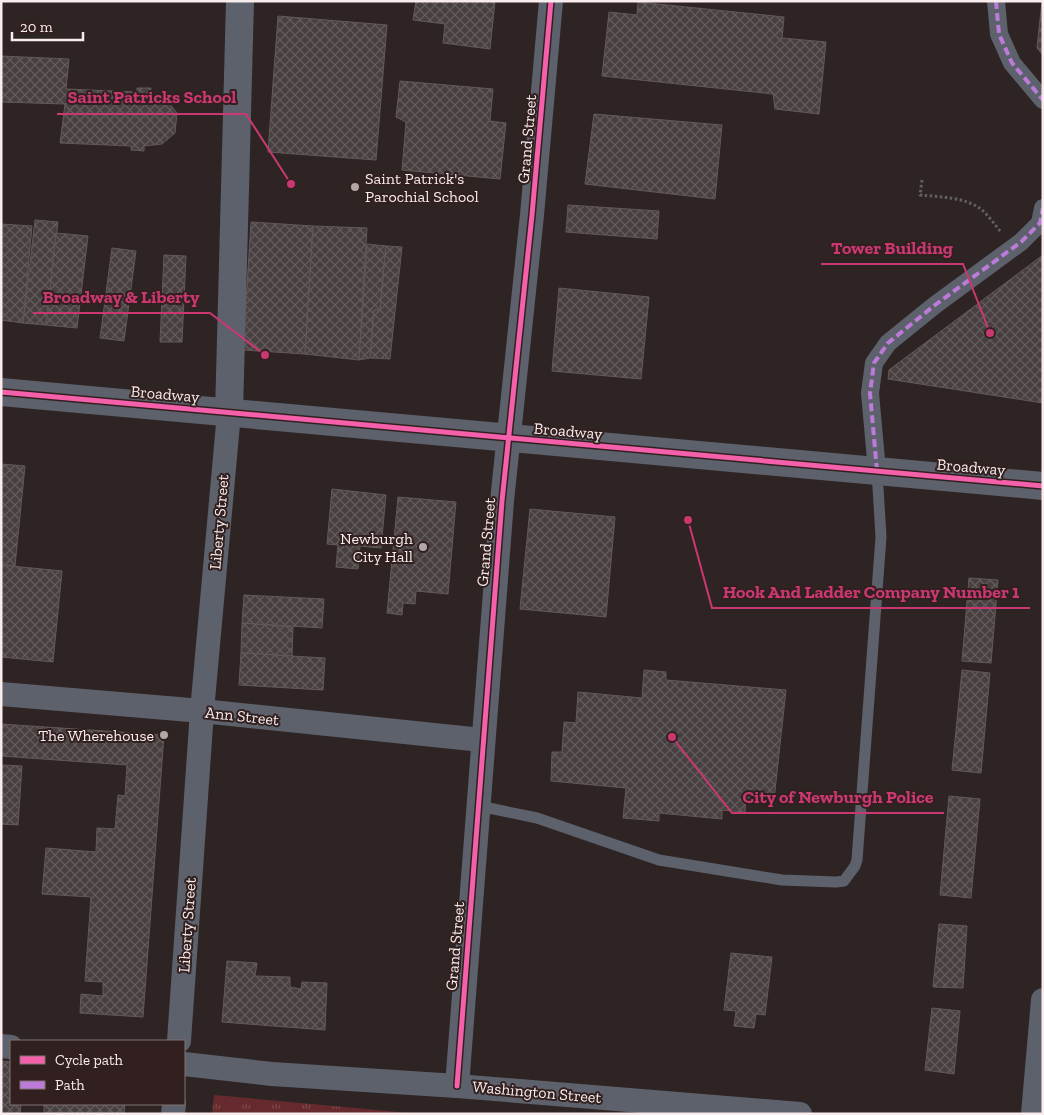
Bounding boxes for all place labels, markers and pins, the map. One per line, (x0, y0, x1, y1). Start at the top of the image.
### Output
callout: Saint Patricks School (57, 81, 246, 114)
place label: Saint Patrick's Parochial School (365, 169, 479, 206)
marker: Saint Patrick's Parochial School (349, 181, 361, 193)
callout: Tower Building (821, 231, 963, 264)
callout: Broadway & Liberty (33, 280, 210, 313)
place label: Newburgh City Hall (340, 529, 413, 566)
marker: Newburgh City Hall (417, 541, 429, 553)
callout: Hook And Ladder Company Number 1 (712, 575, 1030, 608)
place label: The Wherehouse (38, 726, 154, 745)
marker: The Wherehouse (158, 729, 170, 741)
callout: City of Newburgh Police (732, 780, 944, 813)

